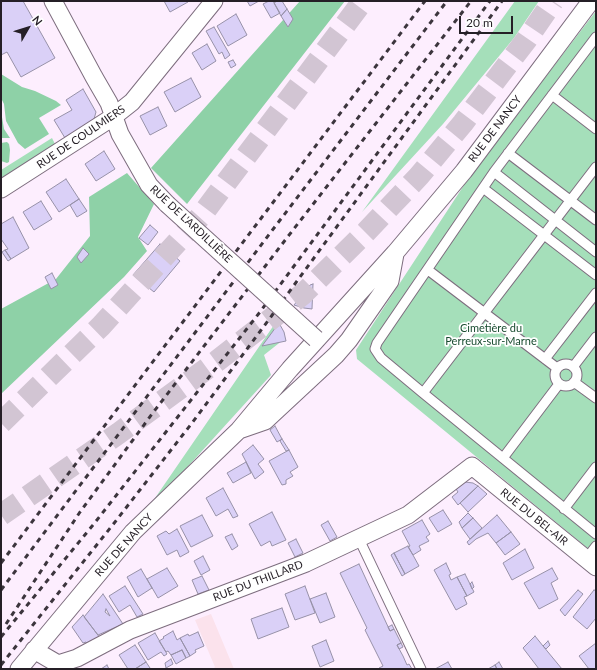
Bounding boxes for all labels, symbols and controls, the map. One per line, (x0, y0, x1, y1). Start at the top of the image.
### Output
north arrow (8, 8, 48, 48)
scale bar (461, 8, 515, 34)
text: N (30, 13, 45, 28)
text: 20 m (466, 15, 493, 30)
street label: RUE DE NANCY (466, 93, 524, 165)
street label: RUE DE COULMIERS (34, 102, 128, 172)
street label: RUE DE L'ARDILLIÈRE (147, 182, 235, 266)
park label: Cimetière du Perreux-sur-Marne (445, 321, 537, 347)
street label: RUE DU BEL-AIR (498, 486, 570, 548)
street label: RUE DE NANCY (92, 511, 156, 579)
street label: RUE DU THILLARD (211, 558, 305, 604)

